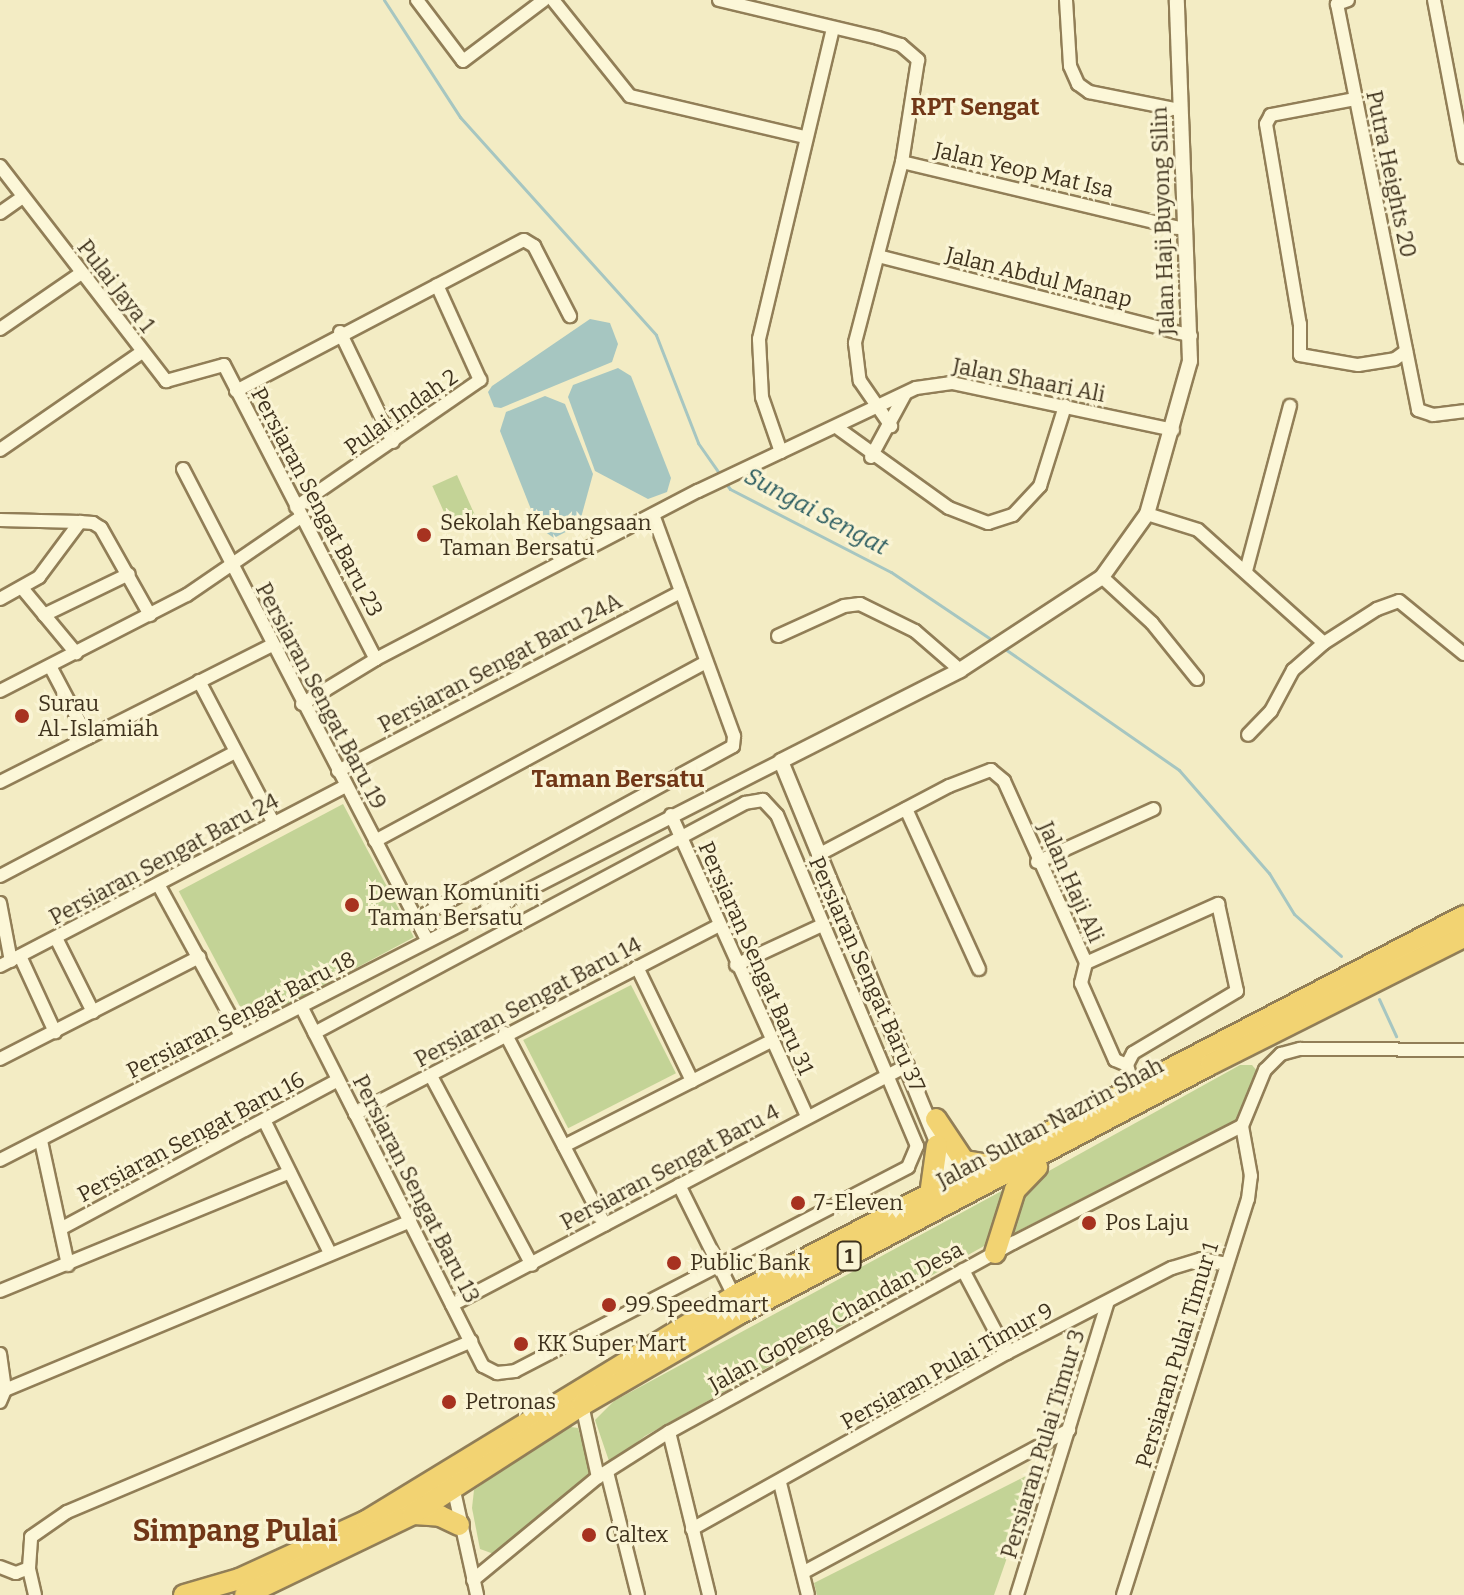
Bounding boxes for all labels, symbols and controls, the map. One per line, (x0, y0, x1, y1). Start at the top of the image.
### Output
street label: Putra Heights 20 (1360, 88, 1422, 260)
district label: RPT Sengat (911, 94, 1039, 122)
street label: Jalan Haji Buyong Silin (1146, 106, 1180, 336)
street label: Jalan Yeop Mat Isa (932, 137, 1116, 203)
street label: Pulai Jaya 1 (72, 234, 160, 338)
street label: Jalan Abdul Manap (943, 241, 1135, 313)
street label: Jalan Shaari Ali (951, 352, 1107, 408)
street label: Pulai Indah 2 (339, 363, 463, 461)
street label: Persiaran Sengat Baru 23 (245, 383, 389, 621)
water label: Sungai Sengat (739, 462, 893, 562)
place label: Sekolah Kebangsaan Taman Bersatu (440, 509, 651, 560)
marker: Sekolah Kebangsaan Taman Bersatu (415, 526, 433, 544)
street label: Persiaran Sengat Baru 19 (250, 578, 392, 814)
street label: Persiaran Sengat Baru 24A (374, 588, 626, 738)
place label: Surau Al-Islamiah (38, 690, 159, 742)
marker: Surau Al-Islamiah (13, 707, 31, 725)
district label: Taman Bersatu (532, 766, 704, 794)
street label: Persiaran Sengat Baru 24 (45, 787, 283, 931)
street label: Jalan Haji Ali (1033, 817, 1109, 947)
street label: Persiaran Sengat Baru 31 (693, 837, 819, 1079)
street label: Persiaran Sengat Baru 37 (803, 852, 931, 1096)
place label: Dewan Komuniti Taman Bersatu (368, 879, 540, 930)
marker: Dewan Komuniti Taman Bersatu (343, 896, 361, 914)
street label: Persiaran Sengat Baru 14 (410, 931, 646, 1073)
street label: Persiaran Sengat Baru 18 (122, 946, 360, 1084)
street label: Jalan Sultan Nazrin Shah (932, 1052, 1168, 1194)
street label: Persiaran Sengat Baru 16 (73, 1066, 309, 1208)
street label: Persiaran Sengat Baru 13 (347, 1070, 485, 1308)
street label: Persiaran Sengat Baru 4 (556, 1098, 784, 1236)
place label: 7-Eleven (814, 1190, 903, 1216)
marker: 7-Eleven (789, 1194, 807, 1212)
place label: Pos Laju (1105, 1210, 1189, 1236)
marker: Pos Laju (1080, 1214, 1098, 1232)
street label: Jalan Gopeng Chandan Desa (704, 1236, 968, 1398)
street label: Persiaran Pulai Timur 1 (1130, 1239, 1224, 1471)
road number: 1 (835, 1240, 863, 1272)
place label: Public Bank (690, 1250, 810, 1276)
marker: Public Bank (665, 1254, 683, 1272)
place label: 99 Speedmart (625, 1292, 769, 1318)
marker: 99 Speedmart (600, 1296, 618, 1314)
street label: Persiaran Pulai Timur 9 (836, 1297, 1058, 1435)
street label: Persiaran Pulai Timur 3 (996, 1326, 1090, 1562)
place label: KK Super Mart (537, 1331, 687, 1357)
marker: KK Super Mart (512, 1335, 530, 1353)
place label: Petronas (465, 1389, 556, 1415)
marker: Petronas (440, 1393, 458, 1411)
district label: Simpang Pulai (132, 1513, 338, 1549)
place label: Caltex (605, 1522, 668, 1548)
marker: Caltex (580, 1526, 598, 1544)

